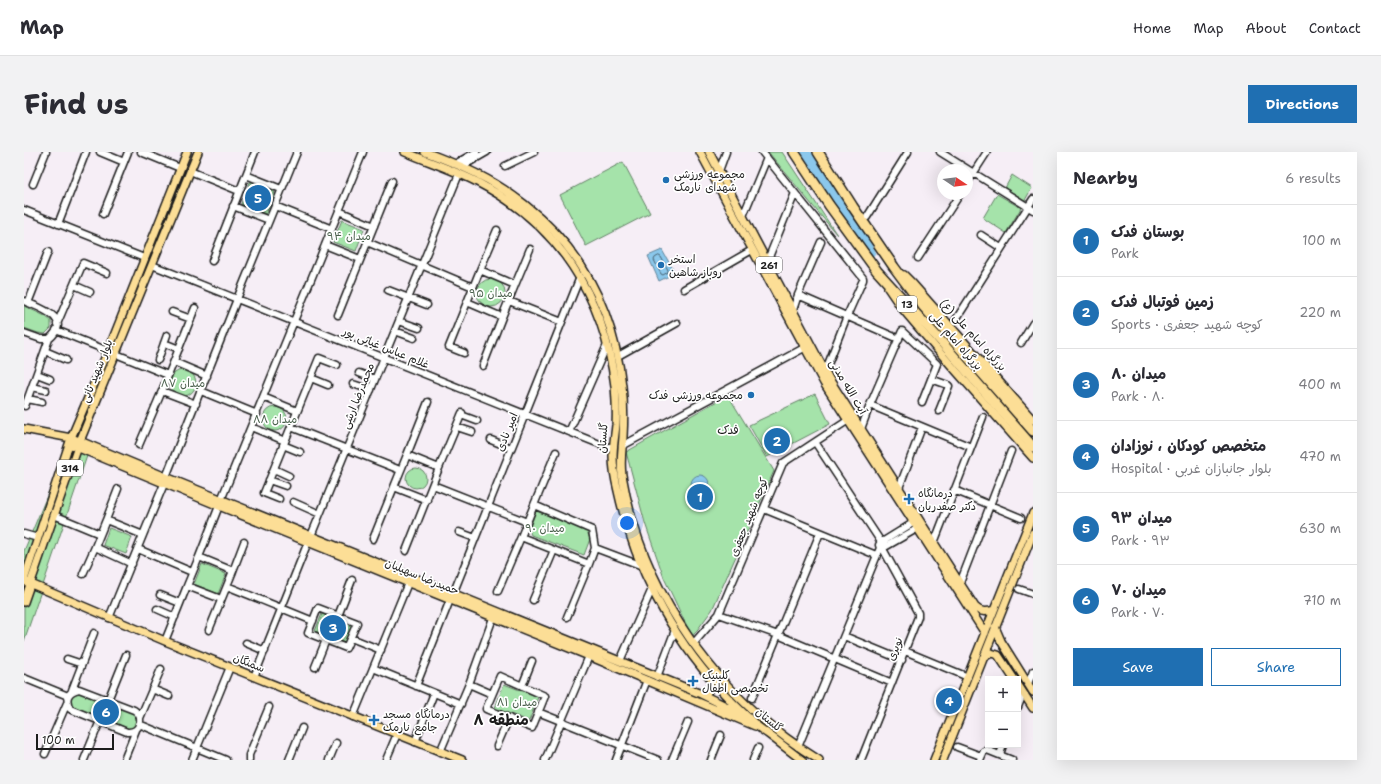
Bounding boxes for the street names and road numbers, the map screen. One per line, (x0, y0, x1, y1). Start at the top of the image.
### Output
road number: 261 (756, 257, 782, 273)
road number: 13 (897, 296, 917, 312)
street label: بزرگراه امام علی (ع) (937, 296, 1009, 374)
street label: بزرگراه امام علی (927, 309, 985, 373)
street label: غلام عباس غیاثی ‌پور (339, 323, 432, 373)
street label: بلوار شهید ثانی (78, 337, 116, 405)
street label: آیت الله مدنی (826, 357, 871, 419)
street label: محمدرضا ارشی (338, 361, 378, 431)
street label: امیر نادی (492, 410, 522, 454)
street label: گلستان (594, 422, 612, 454)
road number: 314 (57, 460, 83, 476)
street label: کوچه شهید جعفری (726, 475, 772, 559)
street label: حمیدرضا سهیلیان (383, 555, 461, 599)
street label: نوبری (884, 635, 906, 663)
street label: سمنگان (231, 650, 267, 676)
street label: گلستان (752, 704, 786, 736)

